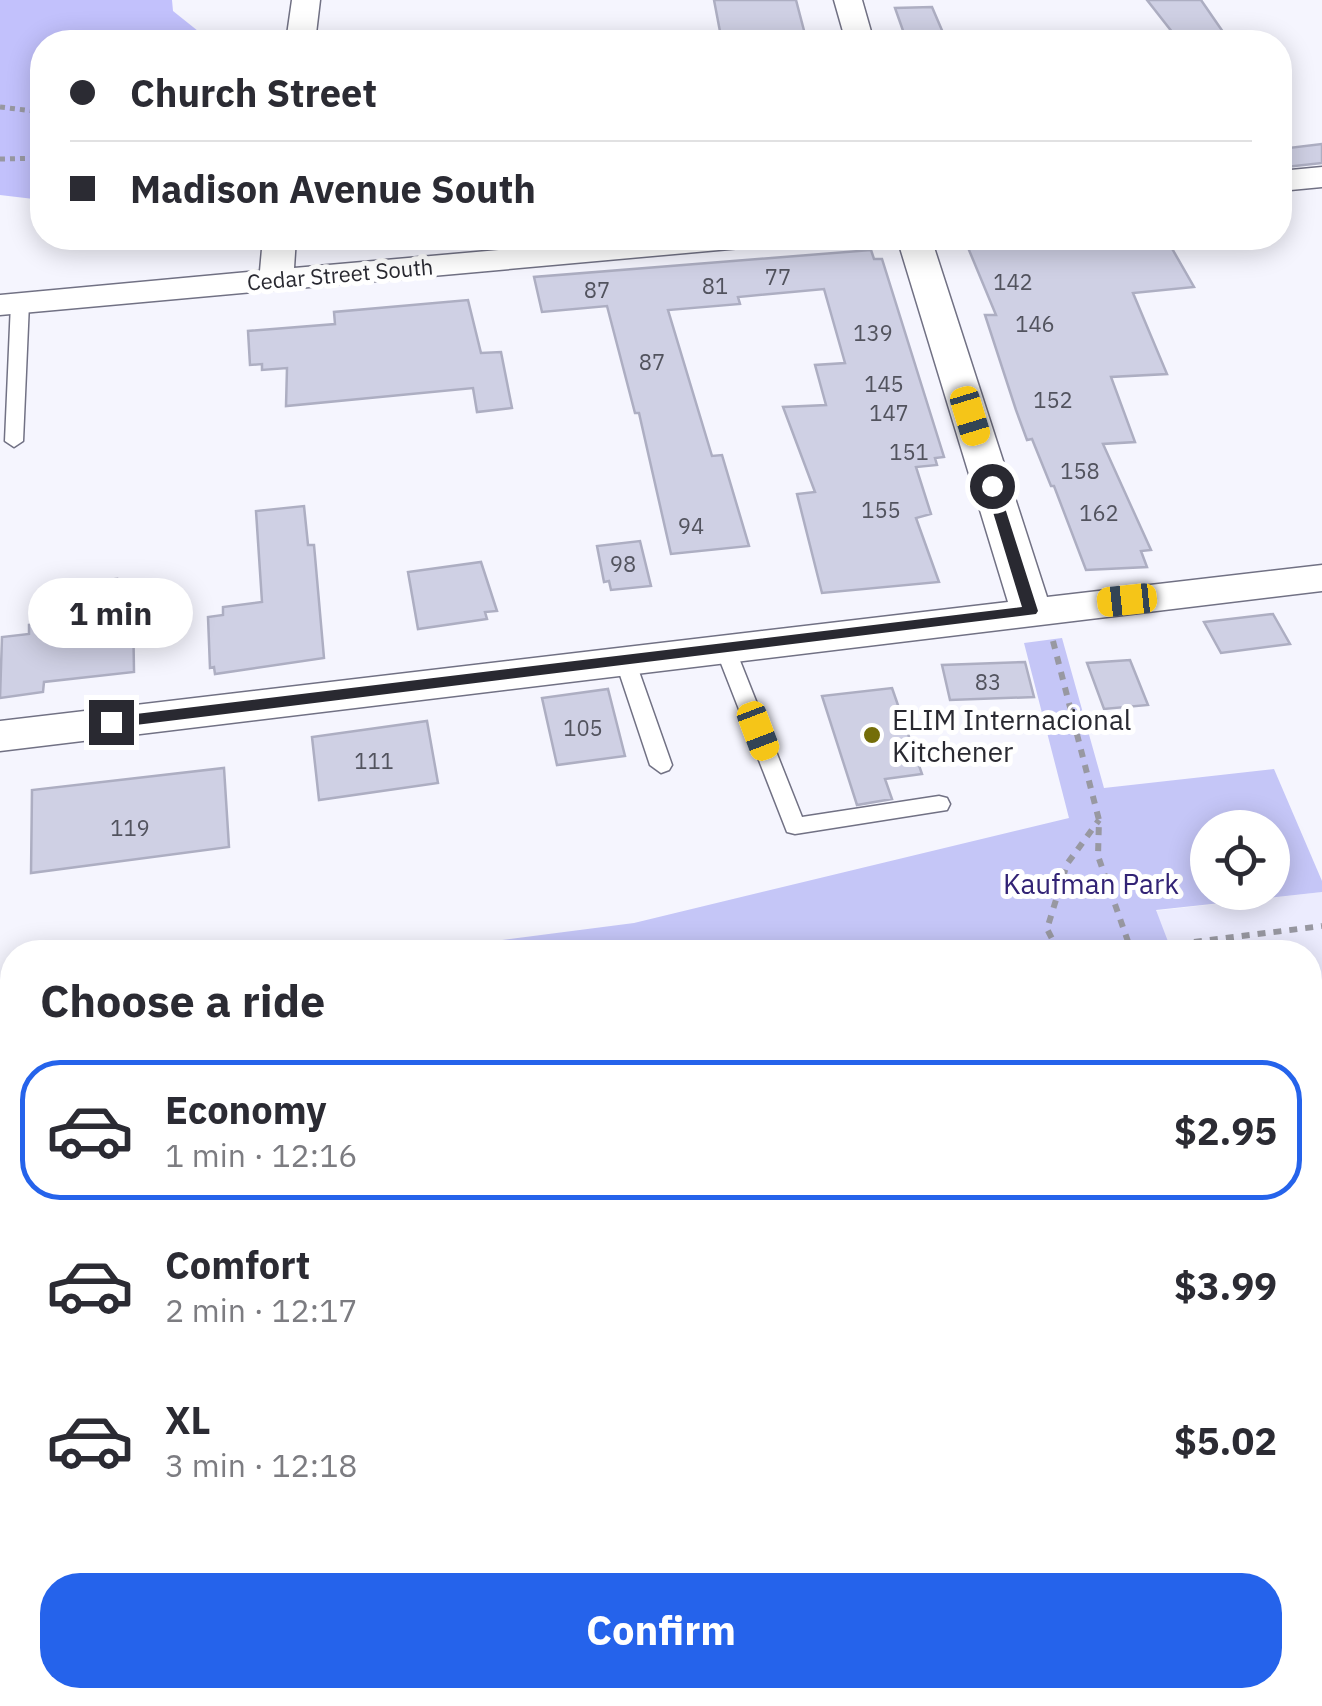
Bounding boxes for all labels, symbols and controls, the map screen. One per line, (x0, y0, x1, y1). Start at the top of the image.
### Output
text: Church Street (130, 68, 377, 117)
text: Madison Avenue South (130, 164, 536, 213)
street label: Cedar Street South (246, 251, 434, 297)
house number: 77 (765, 262, 791, 291)
house number: 142 (993, 267, 1033, 296)
house number: 81 (702, 271, 728, 300)
house number: 87 (584, 275, 610, 304)
house number: 146 (1015, 309, 1055, 338)
house number: 139 (853, 318, 893, 347)
house number: 87 (639, 347, 665, 376)
house number: 145 (864, 369, 904, 398)
car (947, 383, 993, 449)
house number: 152 (1033, 385, 1073, 414)
house number: 147 (869, 398, 909, 427)
house number: 151 (889, 437, 929, 466)
house number: 158 (1060, 456, 1100, 485)
route start (970, 464, 1015, 509)
house number: 155 (861, 495, 901, 524)
house number: 162 (1079, 498, 1119, 527)
house number: 94 (678, 511, 704, 540)
house number: 98 (610, 549, 636, 578)
callout: 1 min (28, 577, 194, 647)
car (1096, 582, 1158, 618)
text: 1 min (69, 592, 152, 634)
house number: 83 (975, 667, 1001, 696)
car (733, 698, 783, 764)
route end (89, 700, 134, 745)
place label: ELIM Internacional Kitchener (892, 701, 1131, 770)
house number: 105 (563, 713, 603, 742)
marker: ELIM Internacional Kitchener (861, 724, 883, 746)
house number: 111 (354, 746, 394, 775)
map controls (1190, 810, 1290, 910)
button: locate (1190, 810, 1290, 910)
house number: 119 (110, 813, 150, 842)
park label: Kaufman Park (1003, 865, 1179, 902)
text: Choose a ride (40, 971, 325, 1029)
icon: car (45, 1085, 135, 1175)
text: Economy (165, 1085, 327, 1134)
text: $2.95 (1174, 1106, 1277, 1155)
text: 1 min · 12:16 (165, 1134, 358, 1176)
icon: car (45, 1240, 135, 1330)
text: Comfort (165, 1240, 310, 1289)
text: $3.99 (1174, 1261, 1277, 1310)
text: 2 min · 12:17 (165, 1289, 358, 1331)
icon: car (45, 1395, 135, 1485)
text: XL (165, 1395, 211, 1444)
text: $5.02 (1174, 1416, 1277, 1465)
text: 3 min · 12:18 (165, 1444, 358, 1486)
button: Confirm (40, 1573, 1282, 1688)

